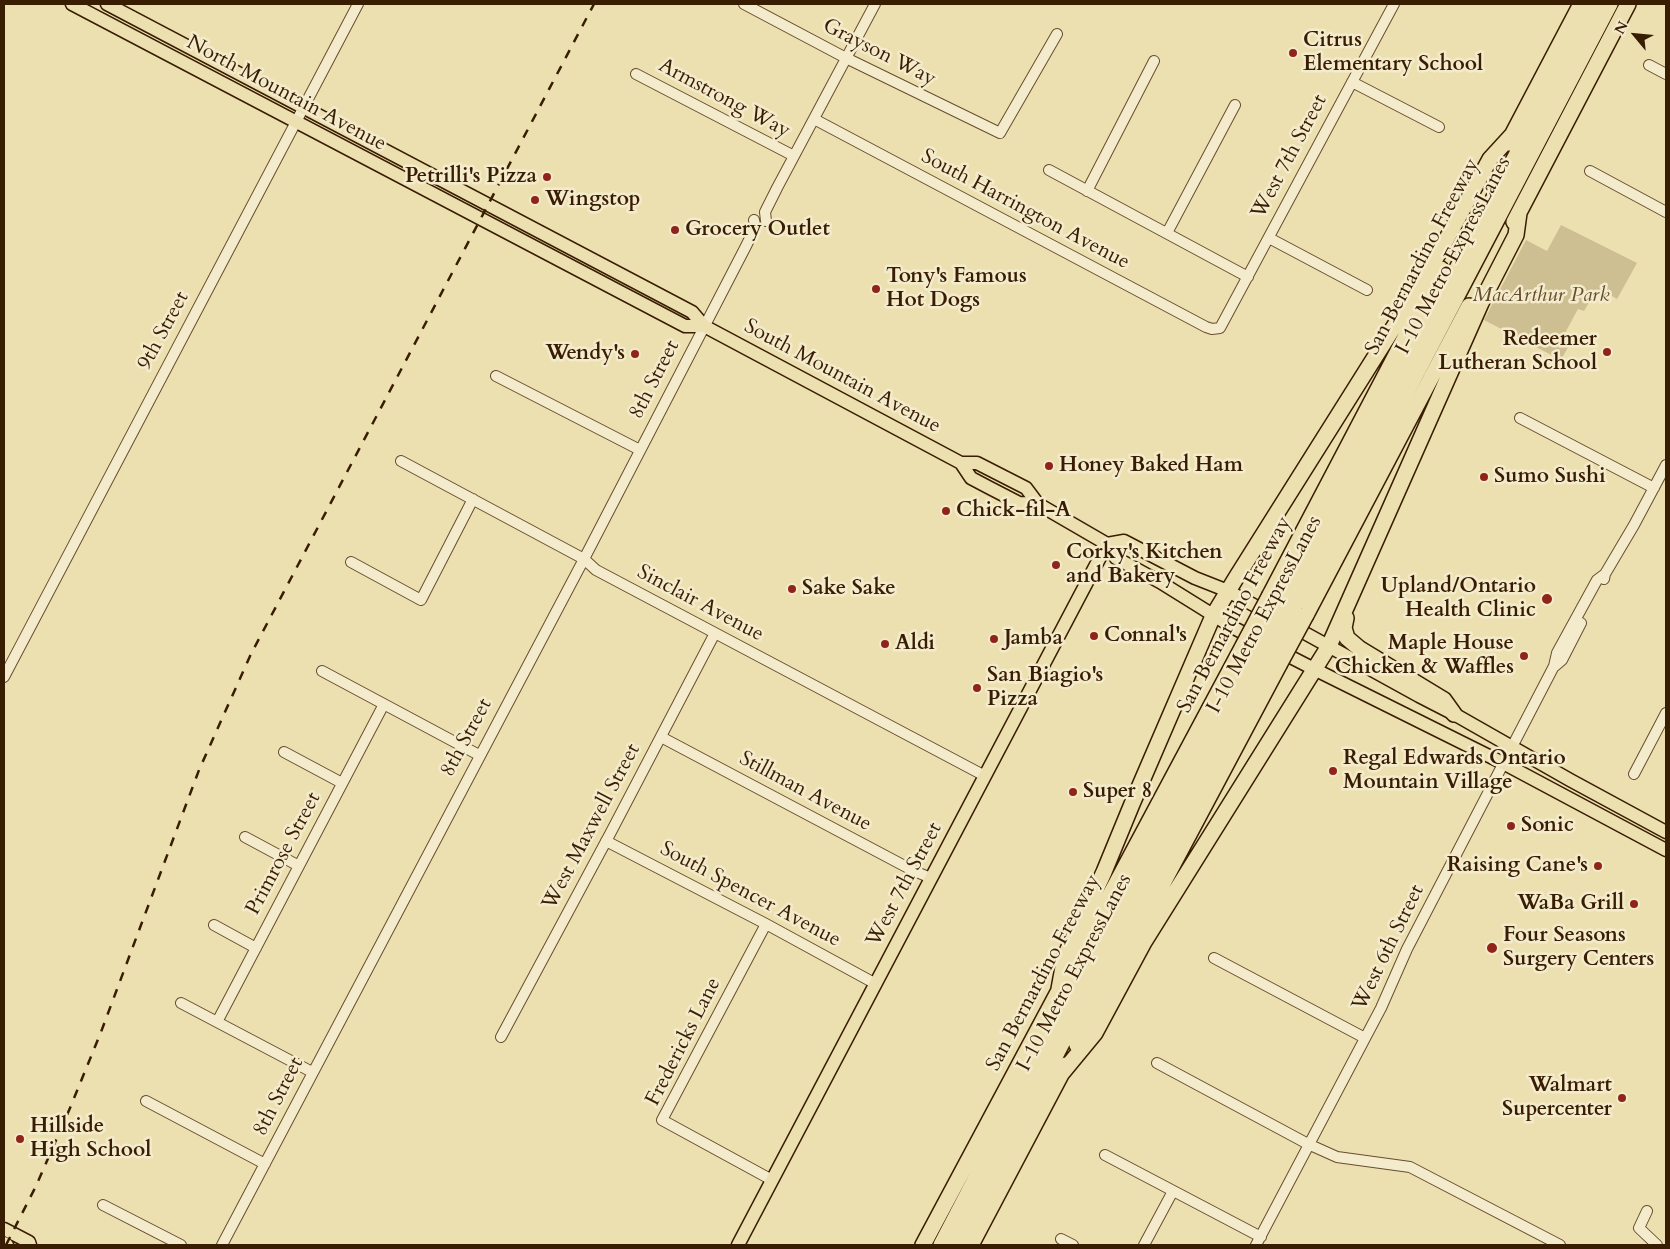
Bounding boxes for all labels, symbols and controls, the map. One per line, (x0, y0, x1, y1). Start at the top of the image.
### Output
north arrow (1610, 10, 1660, 60)
street label: Grayson Way (818, 14, 940, 92)
text: N (1610, 18, 1633, 38)
place label: Citrus Elementary School (1303, 28, 1483, 78)
street label: North Mountain Avenue (182, 31, 390, 157)
marker: Citrus Elementary School (1287, 47, 1299, 59)
street label: Armstrong Way (654, 54, 794, 144)
street label: West 7th Street (1247, 91, 1333, 223)
street label: South Harrington Avenue (916, 144, 1134, 276)
street label: I-10 Metro ExpressLanes (1391, 153, 1517, 359)
street label: San Bernardino Freeway (1360, 154, 1486, 360)
place label: Petrilli's Pizza (405, 164, 537, 190)
marker: Petrilli's Pizza (541, 171, 553, 183)
place label: Wingstop (545, 187, 640, 213)
marker: Wingstop (529, 194, 541, 206)
place label: Grocery Outlet (685, 217, 830, 243)
marker: Grocery Outlet (669, 224, 681, 236)
place label: Tony's Famous Hot Dogs (886, 264, 1027, 314)
marker: Tony's Famous Hot Dogs (870, 283, 882, 295)
park label: MacArthur Park (1472, 283, 1610, 309)
street label: 9th Street (133, 288, 195, 374)
street label: South Mountain Avenue (739, 314, 945, 440)
place label: Redeemer Lutheran School (1438, 327, 1597, 377)
street label: 8th Street (624, 336, 686, 424)
place label: Wendy's (545, 341, 625, 367)
marker: Redeemer Lutheran School (1601, 346, 1613, 358)
marker: Wendy's (629, 348, 641, 360)
place label: Honey Baked Ham (1059, 453, 1243, 479)
marker: Honey Baked Ham (1043, 460, 1055, 472)
place label: Sumo Sushi (1494, 464, 1606, 490)
marker: Sumo Sushi (1478, 471, 1490, 483)
place label: Chick-fil-A (956, 498, 1071, 524)
marker: Chick-fil-A (940, 505, 952, 517)
street label: San Bernardino Freeway (1172, 512, 1298, 718)
street label: I-10 Metro ExpressLanes (1202, 512, 1328, 718)
place label: Corky's Kitchen and Bakery (1066, 540, 1222, 590)
marker: Corky's Kitchen and Bakery (1050, 559, 1062, 571)
street label: Sinclair Avenue (632, 560, 768, 648)
place label: Upland/Ontario Health Clinic (1381, 574, 1536, 624)
place label: Sake Sake (802, 576, 896, 602)
marker: Sake Sake (786, 583, 798, 595)
marker: Upland/Ontario Health Clinic (1540, 592, 1554, 606)
place label: Connal's (1104, 623, 1187, 649)
place label: Jamba (1004, 626, 1063, 652)
marker: Connal's (1088, 630, 1100, 642)
place label: Aldi (895, 631, 935, 657)
place label: Maple House Chicken & Waffles (1335, 631, 1514, 681)
marker: Jamba (988, 633, 1000, 645)
marker: Aldi (879, 638, 891, 650)
marker: Maple House Chicken & Waffles (1518, 650, 1530, 662)
place label: San Biagio's Pizza (987, 663, 1103, 713)
marker: San Biagio's Pizza (971, 682, 983, 694)
street label: 8th Street (436, 695, 498, 781)
street label: West Maxwell Street (538, 740, 646, 914)
place label: Regal Edwards Ontario Mountain Village (1343, 746, 1566, 796)
street label: Stillman Avenue (735, 747, 875, 837)
marker: Regal Edwards Ontario Mountain Village (1327, 765, 1339, 777)
place label: Super 8 (1083, 779, 1152, 805)
marker: Super 8 (1067, 786, 1079, 798)
street label: Primrose Street (241, 788, 327, 920)
place label: Sonic (1521, 813, 1574, 839)
street label: West 7th Street (862, 819, 948, 951)
marker: Sonic (1505, 820, 1517, 832)
street label: South Spencer Avenue (655, 837, 845, 953)
place label: Raising Cane's (1447, 853, 1588, 879)
marker: Raising Cane's (1592, 860, 1604, 872)
street label: San Bernardino Freeway (981, 870, 1107, 1076)
street label: I-10 Metro ExpressLanes (1012, 870, 1138, 1076)
street label: West 6th Street (1348, 881, 1430, 1015)
place label: WaBa Grill (1517, 891, 1624, 917)
marker: WaBa Grill (1628, 898, 1640, 910)
place label: Four Seasons Surgery Centers (1503, 923, 1654, 973)
marker: Four Seasons Surgery Centers (1485, 941, 1499, 955)
street label: Fredericks Lane (641, 974, 727, 1110)
street label: 8th Street (248, 1053, 310, 1141)
place label: Walmart Supercenter (1502, 1073, 1612, 1123)
marker: Walmart Supercenter (1616, 1092, 1628, 1104)
place label: Hillside High School (30, 1114, 151, 1164)
marker: Hillside High School (14, 1133, 26, 1145)

